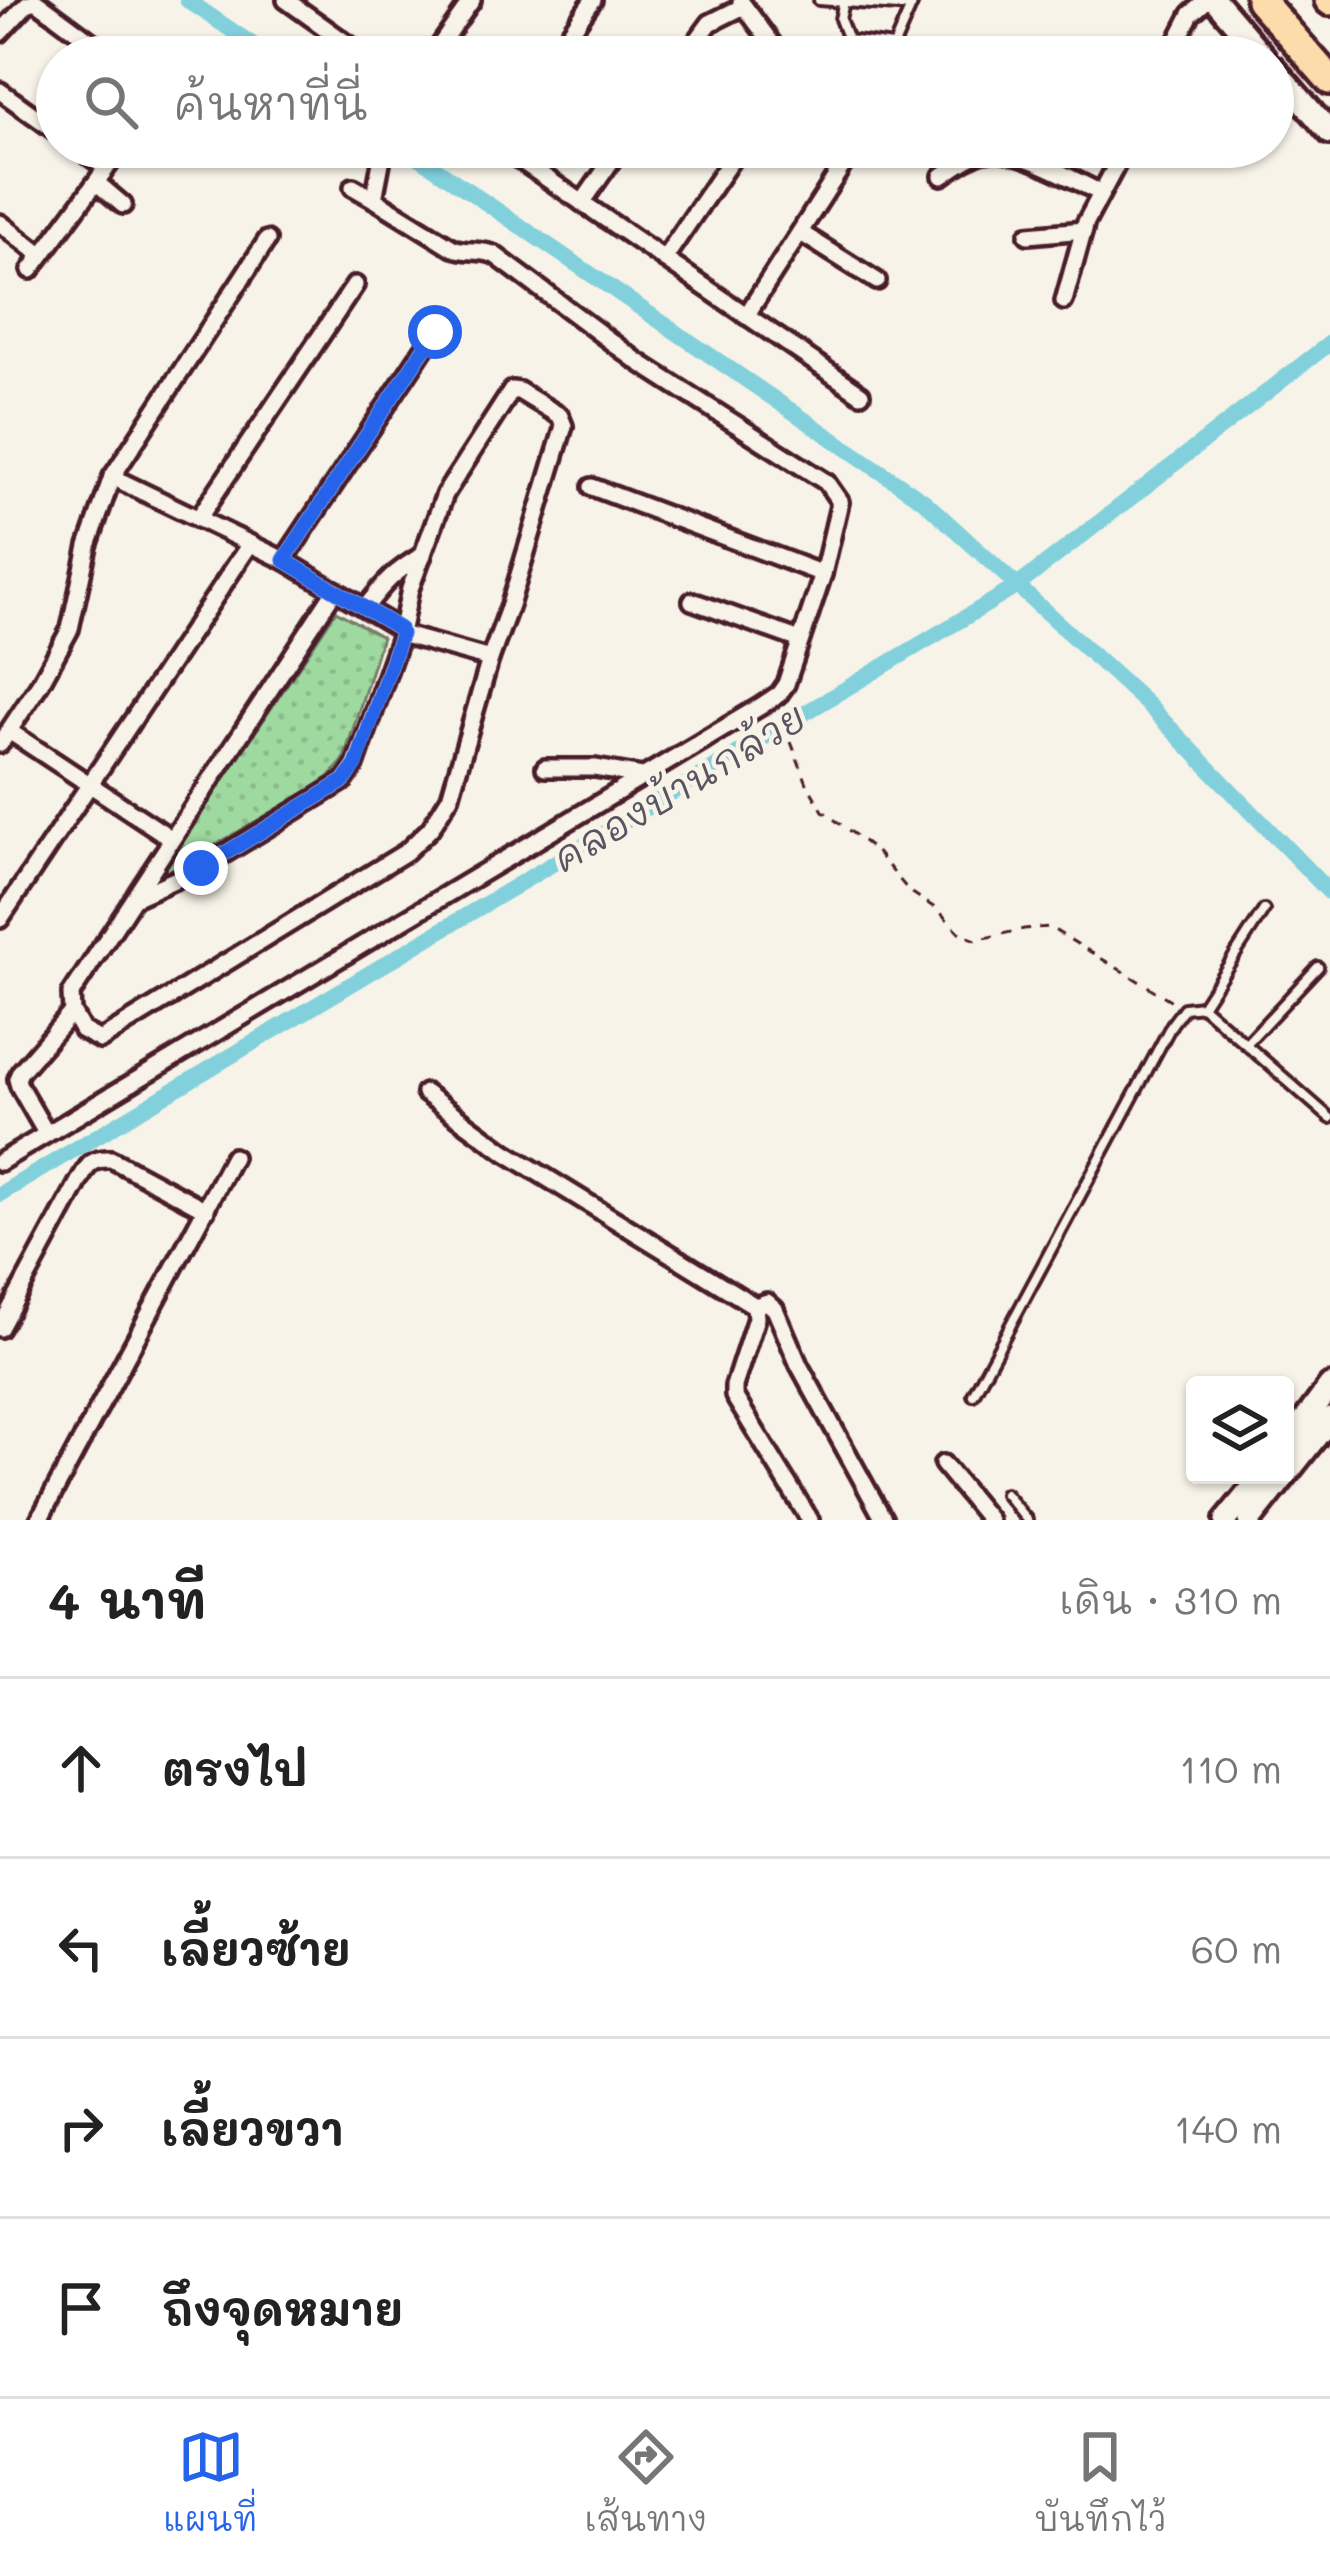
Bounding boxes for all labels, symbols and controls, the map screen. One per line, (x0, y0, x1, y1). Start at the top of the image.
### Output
search box (36, 36, 1294, 168)
icon: search (78, 69, 144, 135)
text: ค้นหาที่นี่ (174, 73, 368, 131)
route start (408, 305, 462, 359)
water label: คลองบ้านกล้วย (542, 691, 814, 882)
route end (174, 841, 228, 895)
map controls (1186, 1376, 1294, 1484)
button: layers (1186, 1376, 1294, 1484)
text: 4 นาที (48, 1565, 206, 1632)
text: เดิน · 310 m (1060, 1573, 1282, 1624)
icon: ahead (48, 1735, 114, 1801)
text: ตรงไป (162, 1739, 308, 1797)
text: 110 m (1180, 1742, 1282, 1793)
icon: left (48, 1915, 114, 1981)
text: เลี้ยวซ้าย (162, 1919, 350, 1977)
text: 60 m (1191, 1922, 1282, 1973)
icon: right (48, 2095, 114, 2161)
text: เลี้ยวขวา (162, 2099, 344, 2157)
text: 140 m (1174, 2102, 1282, 2153)
icon: arrive (48, 2275, 114, 2341)
text: ถึงจุดหมาย (162, 2279, 403, 2337)
tab: แผนที่ (164, 2424, 258, 2539)
tab: เส้นทาง (585, 2424, 707, 2539)
tab: บันทึกไว้ (1034, 2424, 1166, 2539)

